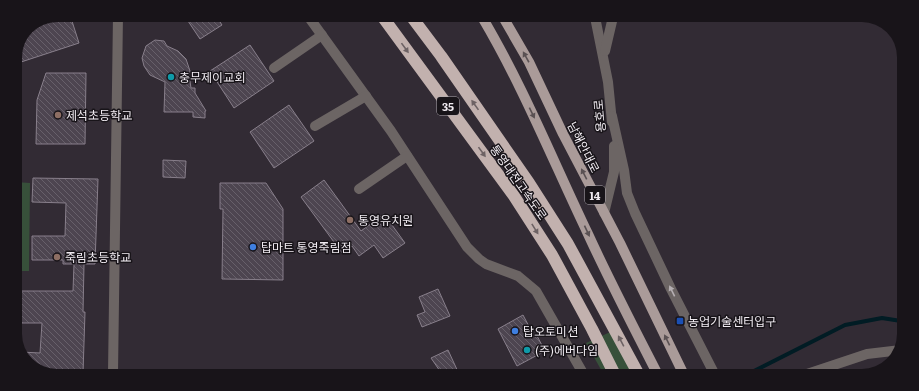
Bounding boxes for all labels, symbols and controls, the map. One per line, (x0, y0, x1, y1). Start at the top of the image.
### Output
one-way arrow (401, 42, 409, 53)
one-way arrow (522, 51, 529, 63)
place label: 충무제이교회 (179, 68, 245, 86)
marker: 충무제이교회 (166, 72, 176, 82)
road number: 35 (437, 97, 459, 115)
one-way arrow (471, 99, 479, 110)
street label: 용호로 (589, 99, 609, 133)
place label: 제석초등학교 (66, 106, 132, 124)
one-way arrow (529, 107, 535, 119)
marker: 제석초등학교 (53, 110, 63, 120)
street label: 남해안대로 (563, 118, 605, 176)
street label: 통영대전고속도로 (486, 141, 552, 223)
one-way arrow (478, 147, 486, 158)
one-way arrow (580, 168, 587, 180)
road number: 14 (585, 186, 605, 204)
place label: 통영유치원 (358, 211, 413, 229)
marker: 통영유치원 (345, 215, 355, 225)
one-way arrow (532, 223, 539, 235)
one-way arrow (584, 226, 590, 238)
place label: 탑마트 통영죽림점 (261, 238, 352, 256)
marker: 탑마트 통영죽림점 (248, 242, 258, 252)
place label: 죽림초등학교 (65, 248, 131, 266)
marker: 죽림초등학교 (52, 252, 62, 262)
one-way arrow (669, 285, 675, 296)
place label: 농업기술센터입구 (688, 312, 776, 330)
marker: 농업기술센터입구 (675, 316, 685, 326)
place label: 탑오토미션 (523, 322, 578, 340)
marker: 탑오토미션 (510, 326, 520, 336)
one-way arrow (618, 335, 624, 346)
one-way arrow (664, 335, 670, 346)
place label: (주)에버다임 (535, 341, 598, 359)
marker: (주)에버다임 (522, 345, 532, 355)

